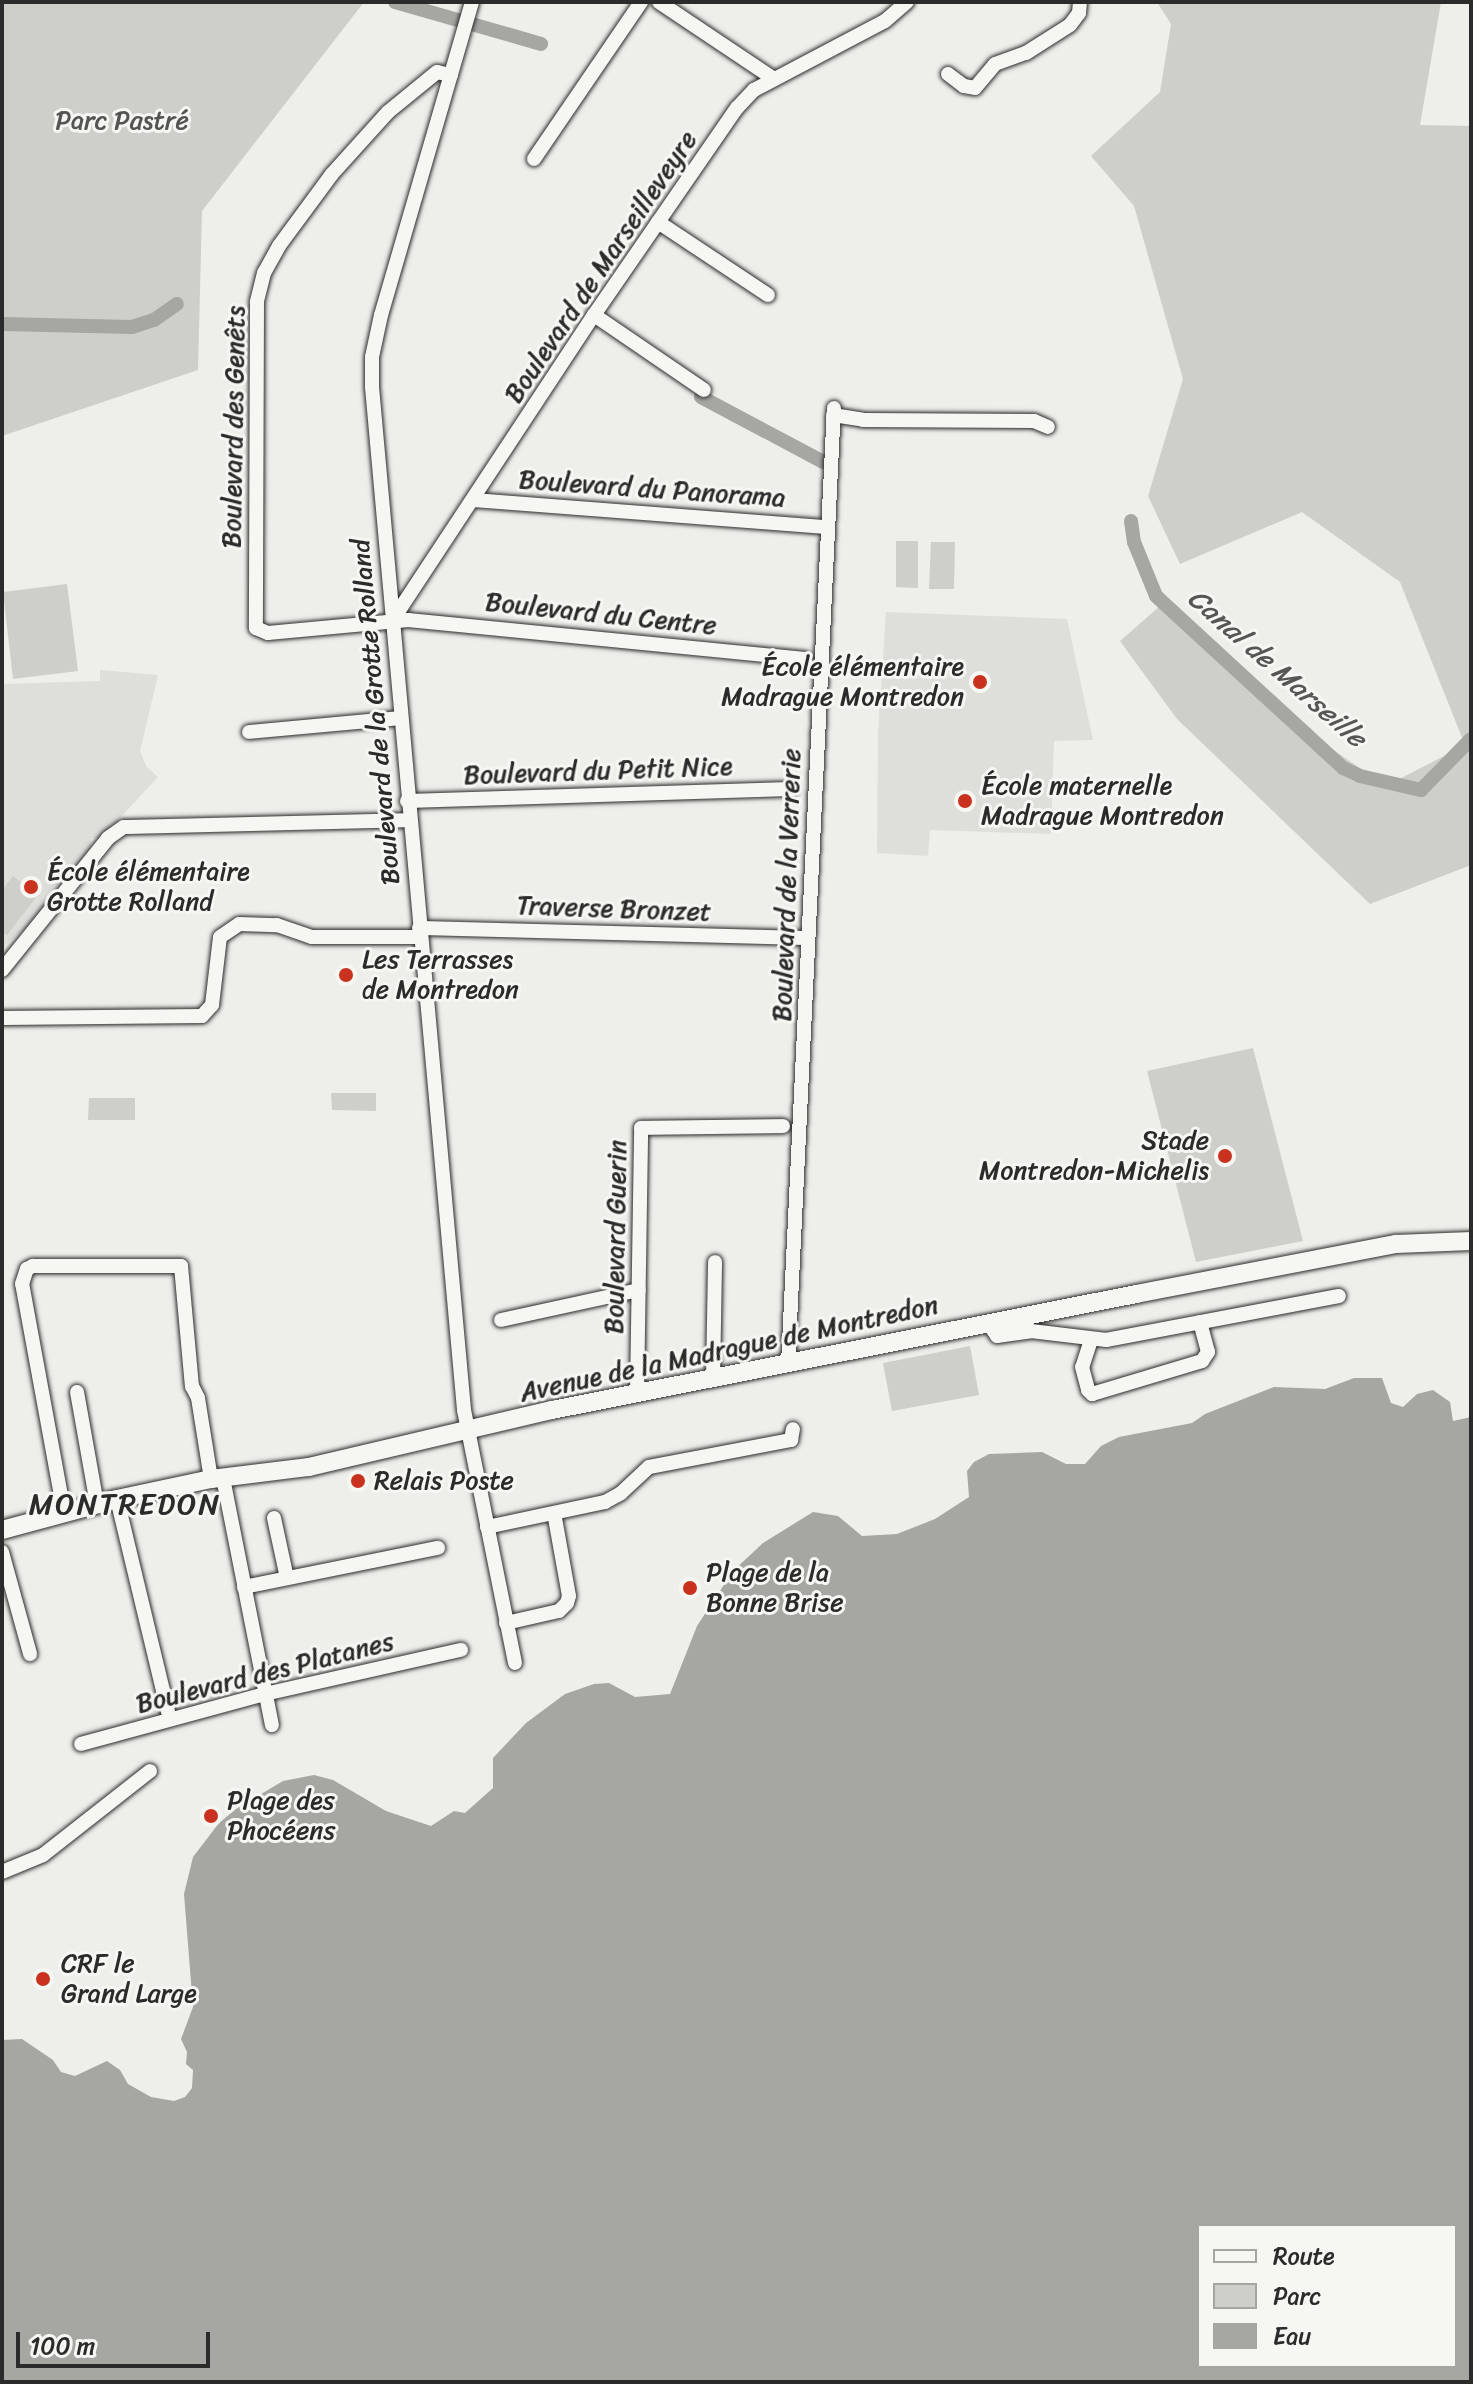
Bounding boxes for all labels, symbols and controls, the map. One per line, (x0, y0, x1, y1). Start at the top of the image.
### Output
park label: Parc Pastré (54, 105, 190, 137)
street label: Boulevard de Marseilleveyre (498, 125, 704, 409)
street label: Boulevard des Genêts (216, 304, 252, 550)
street label: Boulevard du Panorama (518, 464, 786, 514)
street label: Boulevard de la Grotte Rolland (345, 538, 407, 886)
water label: Canal de Marseille (1181, 581, 1373, 755)
street label: Boulevard du Centre (483, 586, 719, 642)
place label: École élémentaire Madrague Montredon (721, 651, 964, 712)
marker: École élémentaire Madrague Montredon (971, 673, 989, 691)
street label: Boulevard de la Verrerie (767, 748, 807, 1022)
street label: Boulevard du Petit Nice (462, 751, 734, 791)
place label: École maternelle Madrague Montredon (981, 770, 1224, 832)
marker: École maternelle Madrague Montredon (956, 792, 974, 810)
place label: École élémentaire Grotte Rolland (47, 856, 252, 918)
marker: École élémentaire Grotte Rolland (22, 878, 40, 896)
street label: Traverse Bronzet (516, 890, 712, 928)
place label: Les Terrasses de Montredon (362, 944, 520, 1006)
marker: Les Terrasses de Montredon (337, 966, 355, 984)
place label: Stade Montredon-Michelis (979, 1125, 1209, 1186)
street label: Boulevard Guerin (599, 1139, 633, 1335)
marker: Stade Montredon-Michelis (1216, 1147, 1234, 1165)
street label: Avenue de la Madrague de Montredon (516, 1289, 942, 1409)
place label: Relais Poste (374, 1465, 515, 1497)
marker: Relais Poste (349, 1472, 367, 1490)
district label: MONTREDON (29, 1486, 221, 1522)
place label: Plage de la Bonne Brise (706, 1557, 843, 1618)
marker: Plage de la Bonne Brise (681, 1579, 699, 1597)
street label: Boulevard des Platanes (133, 1626, 397, 1720)
place label: Plage des Phocéens (227, 1785, 336, 1846)
marker: Plage des Phocéens (202, 1807, 220, 1825)
place label: CRF le Grand Large (61, 1948, 198, 2010)
marker: CRF le Grand Large (32, 1968, 54, 1990)
legend (1197, 2224, 1457, 2368)
text: Route (1273, 2235, 1335, 2277)
text: Parc (1273, 2275, 1321, 2317)
text: Eau (1273, 2315, 1311, 2357)
scale bar (20, 2316, 214, 2366)
text: 100 m (30, 2325, 95, 2367)

